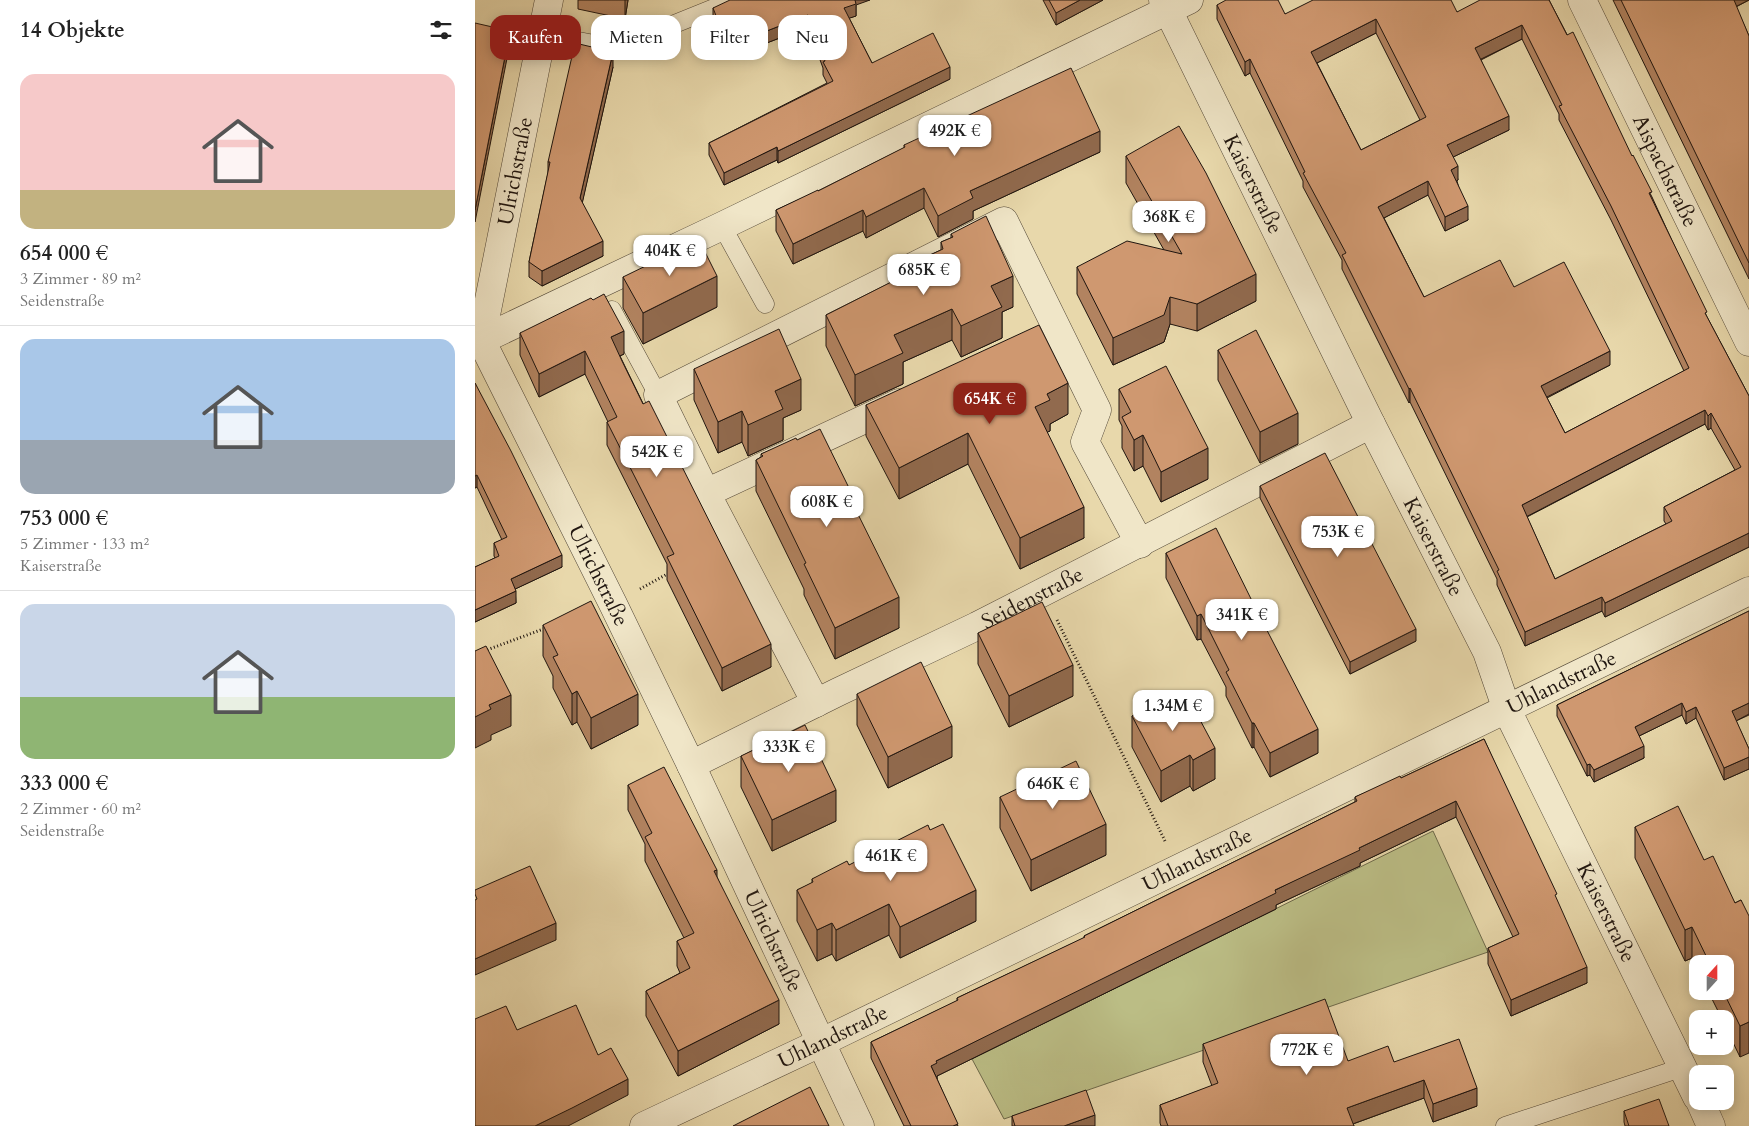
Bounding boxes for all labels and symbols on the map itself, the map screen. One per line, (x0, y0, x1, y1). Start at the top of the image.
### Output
street label: Aispachstraße (1625, 110, 1705, 232)
pin: 492K € (914, 114, 996, 157)
street label: Ulrichstraße (491, 115, 540, 228)
street label: Kaiserstraße (1216, 130, 1289, 239)
pin: 368K € (1128, 200, 1210, 243)
pin: 404K € (629, 234, 711, 277)
pin: 685K € (883, 254, 965, 296)
pin: 654K € (949, 382, 1031, 425)
pin: 542K € (616, 436, 698, 478)
pin: 608K € (786, 486, 868, 528)
street label: Kaiserstraße (1396, 493, 1470, 601)
pin: 753K € (1297, 516, 1379, 558)
street label: Ulrichstraße (561, 520, 636, 631)
street label: Seidenstraße (976, 560, 1088, 636)
pin: 341K € (1201, 598, 1283, 641)
street label: Uhlandstraße (1502, 644, 1621, 722)
pin: 1.34M € (1127, 690, 1219, 732)
pin: 333K € (748, 730, 830, 773)
pin: 646K € (1012, 768, 1094, 810)
street label: Uhlandstraße (1138, 821, 1257, 899)
pin: 461K € (850, 840, 932, 882)
street label: Kaiserstraße (1569, 858, 1643, 967)
street label: Ulrichstraße (737, 885, 809, 997)
north arrow (1689, 955, 1734, 1000)
street label: Uhlandstraße (773, 998, 893, 1076)
pin: 772K € (1266, 1034, 1348, 1076)

